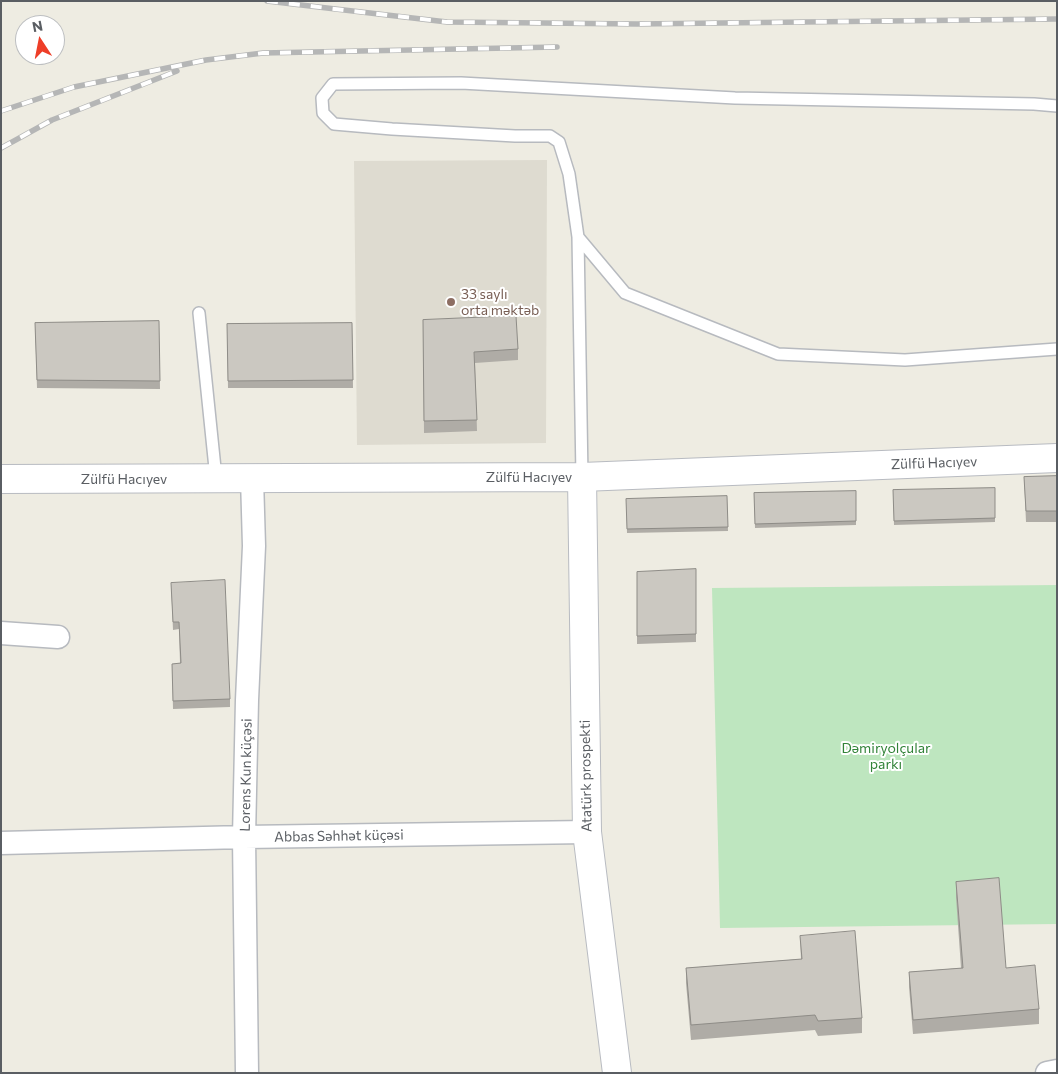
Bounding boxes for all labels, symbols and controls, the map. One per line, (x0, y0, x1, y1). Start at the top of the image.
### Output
north arrow (15, 15, 65, 65)
text: N (30, 16, 44, 35)
place label: 33 saylı orta məktəb (461, 286, 539, 318)
marker: 33 saylı orta məktəb (445, 296, 457, 308)
street label: Zülfü Hacıyev (890, 453, 978, 473)
street label: Zülfü Hacıyev (486, 469, 572, 485)
street label: Zülfü Hacıyev (81, 471, 167, 487)
street label: Lorens Kun küçəsi (237, 718, 255, 832)
street label: Atatürk prospekti (577, 720, 595, 832)
park label: Dəmiryolçular parkı (841, 740, 931, 772)
street label: Abbas Səhhət küçəsi (274, 826, 404, 846)

